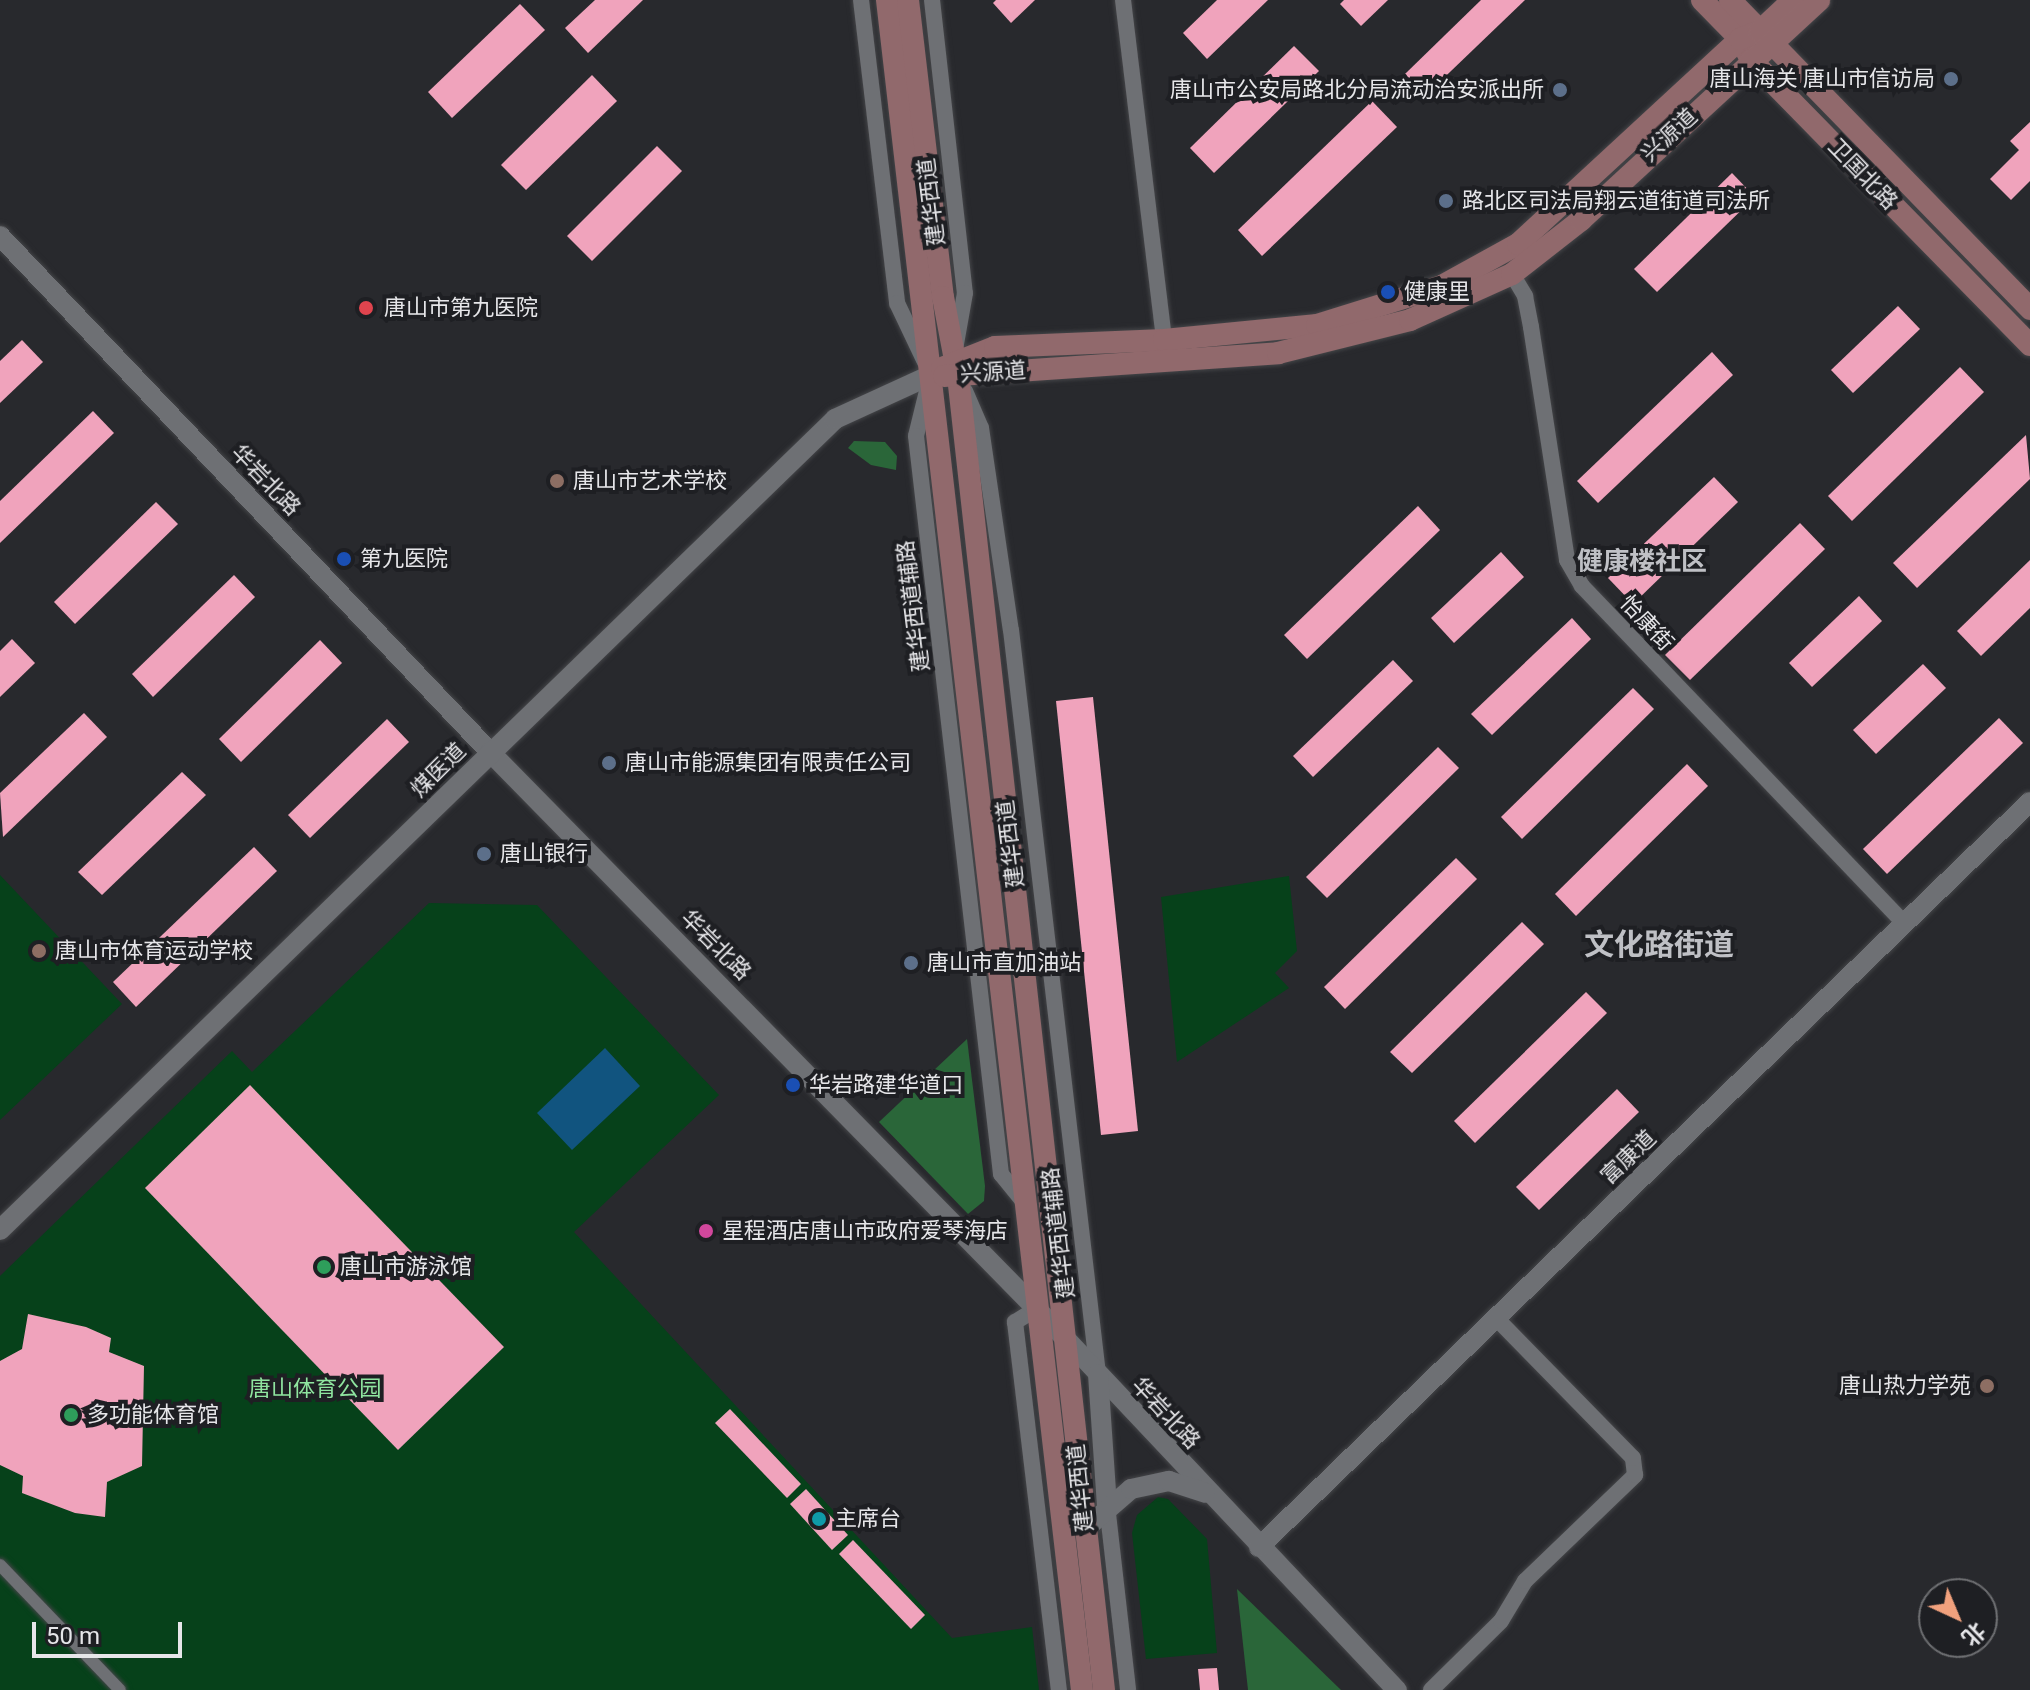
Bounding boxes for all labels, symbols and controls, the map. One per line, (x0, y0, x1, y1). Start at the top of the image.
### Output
place label: 唐山海关 唐山市信访局 (1710, 66, 1935, 92)
marker: 唐山海关 唐山市信访局 (1942, 70, 1960, 88)
place label: 唐山市公安局路北分局流动治安派出所 (1170, 77, 1544, 103)
marker: 唐山市公安局路北分局流动治安派出所 (1551, 81, 1569, 99)
street label: 兴源道 (1636, 103, 1702, 167)
street label: 卫国北路 (1823, 133, 1903, 215)
street label: 建华西道 (913, 157, 949, 247)
place label: 路北区司法局翔云道街道司法所 (1462, 188, 1770, 214)
marker: 路北区司法局翔云道街道司法所 (1437, 192, 1455, 210)
place label: 健康里 (1404, 279, 1470, 305)
marker: 健康里 (1379, 283, 1397, 301)
place label: 唐山市第九医院 (384, 295, 538, 321)
marker: 唐山市第九医院 (355, 297, 377, 319)
street label: 兴源道 (959, 357, 1027, 387)
street label: 华岩北路 (226, 439, 306, 521)
place label: 唐山市艺术学校 (573, 468, 727, 494)
marker: 唐山市艺术学校 (548, 472, 566, 490)
street label: 建华西道辅路 (892, 539, 934, 673)
place label: 第九医院 (360, 546, 448, 572)
district label: 健康楼社区 (1577, 546, 1707, 578)
marker: 第九医院 (335, 550, 353, 568)
street label: 怡康街 (1615, 590, 1679, 656)
street label: 煤医道 (405, 737, 471, 803)
place label: 唐山市能源集团有限责任公司 (625, 750, 911, 776)
marker: 唐山市能源集团有限责任公司 (600, 754, 618, 772)
street label: 建华西道 (992, 799, 1028, 889)
place label: 唐山银行 (500, 841, 588, 867)
marker: 唐山银行 (475, 845, 493, 863)
street label: 华岩北路 (676, 905, 756, 985)
district label: 文化路街道 (1584, 927, 1734, 963)
place label: 唐山市体育运动学校 (55, 938, 253, 964)
marker: 唐山市体育运动学校 (30, 942, 48, 960)
place label: 唐山市直加油站 (927, 950, 1081, 976)
marker: 唐山市直加油站 (902, 954, 920, 972)
place label: 华岩路建华道口 (809, 1072, 963, 1098)
marker: 华岩路建华道口 (784, 1076, 802, 1094)
street label: 富康道 (1595, 1125, 1661, 1189)
street label: 建华西道辅路 (1037, 1166, 1079, 1300)
place label: 星程酒店唐山市政府爱琴海店 (722, 1218, 1008, 1244)
marker: 星程酒店唐山市政府爱琴海店 (697, 1222, 715, 1240)
place label: 唐山市游泳馆 (340, 1254, 472, 1280)
marker: 唐山市游泳馆 (315, 1258, 333, 1276)
street label: 华岩北路 (1126, 1372, 1206, 1454)
place label: 唐山热力学苑 (1839, 1373, 1971, 1399)
park label: 唐山体育公园 (249, 1376, 381, 1402)
marker: 唐山热力学苑 (1978, 1377, 1996, 1395)
place label: 多功能体育馆 (87, 1402, 219, 1428)
marker: 多功能体育馆 (62, 1406, 80, 1424)
street label: 建华西道 (1062, 1443, 1098, 1533)
place label: 主席台 (835, 1506, 901, 1532)
marker: 主席台 (810, 1510, 828, 1528)
north arrow (1918, 1578, 1998, 1658)
scale bar (36, 1606, 186, 1656)
text: 北 (1957, 1618, 1990, 1651)
text: 50 m (46, 1622, 100, 1650)

